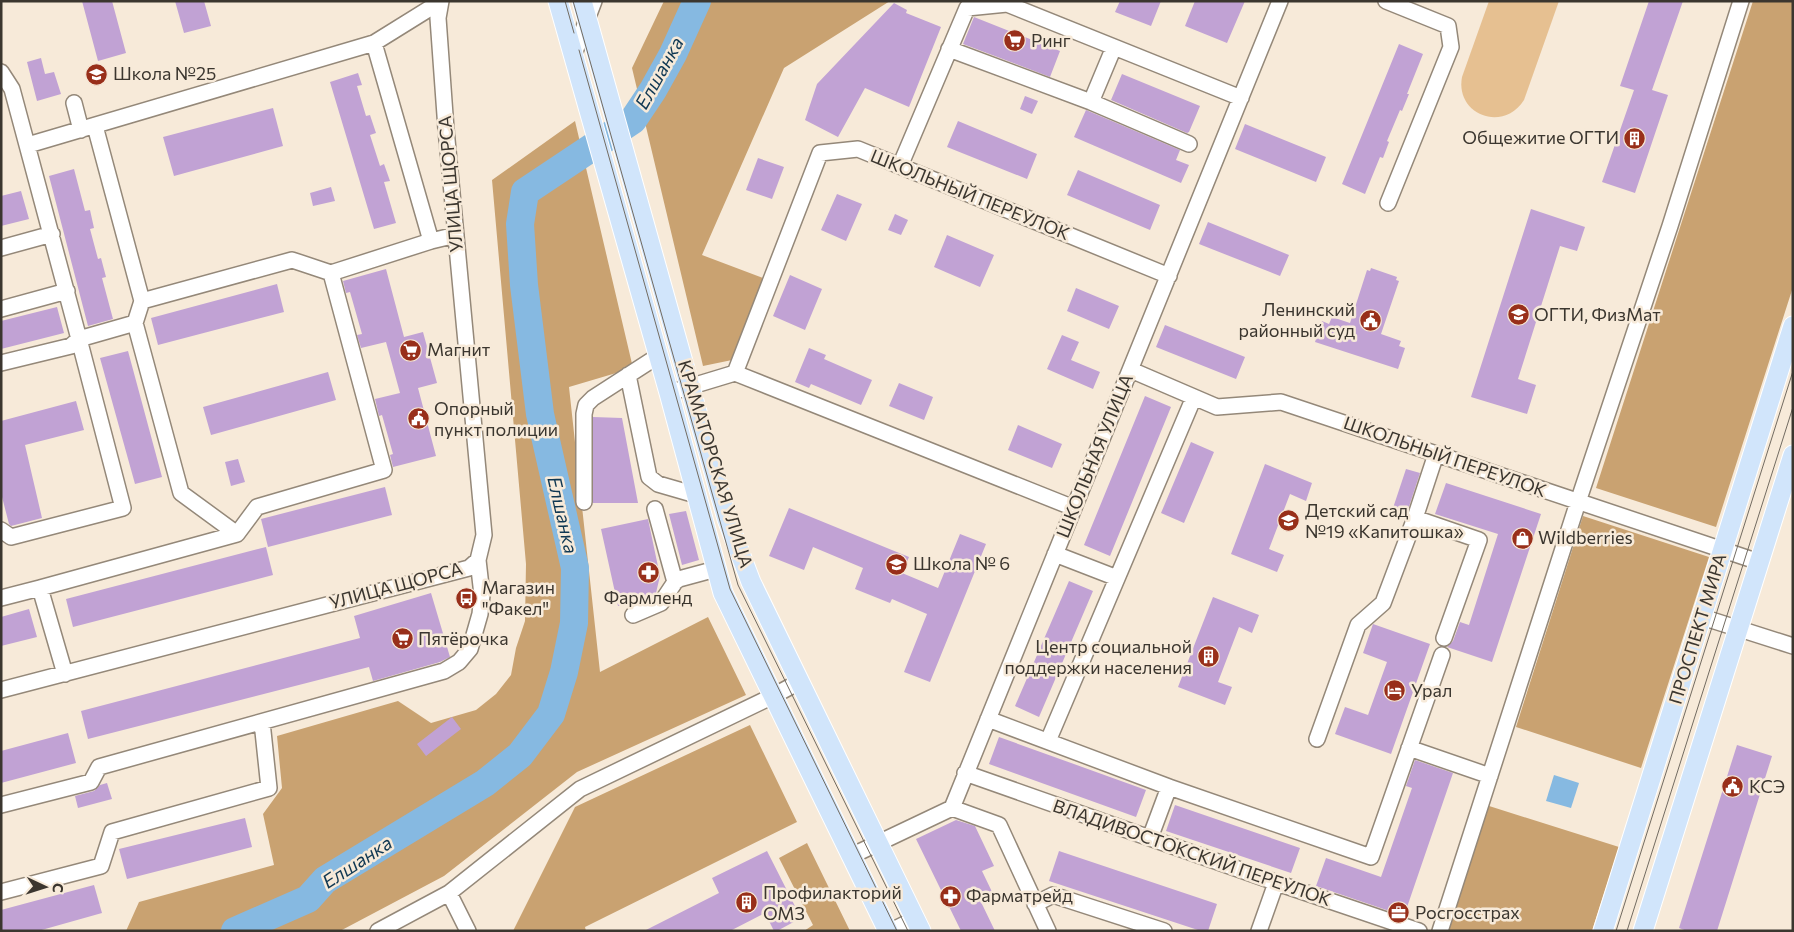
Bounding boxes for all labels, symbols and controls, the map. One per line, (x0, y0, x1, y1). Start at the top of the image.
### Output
supermarket icon: Ринг (1003, 29, 1027, 53)
place label: Ринг (1031, 29, 1071, 51)
water label: Елшанка (629, 33, 688, 113)
school or university icon: Школа №25 (85, 62, 109, 86)
place label: Школа №25 (113, 62, 216, 84)
street label: УЛИЦА ЩОРСА (433, 115, 467, 253)
place label: Общежитие ОГТИ (1462, 126, 1619, 148)
building icon: Общежитие ОГТИ (1623, 126, 1647, 150)
street label: ШКОЛЬНЫЙ ПЕРЕУЛОК (868, 144, 1073, 244)
place label: Ленинский районный суд (1239, 298, 1355, 341)
school or university icon: ОГТИ, ФизМат (1506, 303, 1530, 327)
place label: ОГТИ, ФизМат (1534, 303, 1661, 325)
public building icon: Ленинский районный суд (1359, 308, 1383, 332)
supermarket icon: Магнит (399, 338, 423, 362)
place label: Магнит (427, 338, 491, 360)
street label: КРАМАТОРСКАЯ УЛИЦА (674, 357, 758, 570)
street label: ШКОЛЬНАЯ УЛИЦА (1051, 371, 1137, 541)
place label: Опорный пункт полиции (434, 397, 558, 440)
public building icon: Опорный пункт полиции (406, 407, 430, 431)
street label: ШКОЛЬНЫЙ ПЕРЕУЛОК (1341, 411, 1550, 501)
water label: Елшанка (543, 474, 584, 556)
place label: Детский сад №19 «Капитошка» (1305, 499, 1464, 542)
school or university icon: Детский сад №19 «Капитошка» (1277, 509, 1301, 533)
shop icon: Wildberries (1510, 526, 1534, 550)
place label: Wildberries (1538, 526, 1633, 548)
street label: ПРОСПЕКТ МИРА (1664, 551, 1730, 707)
school or university icon: Школа № 6 (885, 552, 909, 576)
place label: Школа № 6 (913, 552, 1010, 574)
street label: УЛИЦА ЩОРСА (327, 557, 465, 613)
pharmacy icon: Фармленд (636, 561, 660, 585)
place label: Магазин "Факел" (482, 576, 555, 619)
bus stop icon: Магазин "Факел" (454, 586, 478, 610)
place label: Фармленд (604, 586, 693, 608)
supermarket icon: Пятёрочка (390, 627, 414, 651)
place label: Пятёрочка (418, 627, 509, 649)
place label: Центр социальной поддержки населения (1004, 635, 1192, 678)
building icon: Центр социальной поддержки населения (1196, 645, 1220, 669)
hotel icon: Урал (1383, 679, 1407, 703)
place label: Урал (1411, 679, 1452, 701)
public building icon: КСЭ (1721, 775, 1745, 799)
place label: КСЭ (1749, 775, 1785, 797)
street label: ВЛАДИВОСТОКСКИЙ ПЕРЕУЛОК (1050, 794, 1334, 910)
water label: Елшанка (317, 830, 396, 893)
north arrow (20, 862, 70, 912)
place label: Профилакторий ОМЗ (763, 881, 902, 924)
text: С (50, 883, 67, 893)
pharmacy icon: Фарматрейд (938, 884, 962, 908)
place label: Фарматрейд (966, 884, 1073, 906)
building icon: Профилакторий ОМЗ (735, 891, 759, 915)
office icon: Росгосстрах (1387, 901, 1411, 925)
place label: Росгосстрах (1415, 901, 1520, 923)

